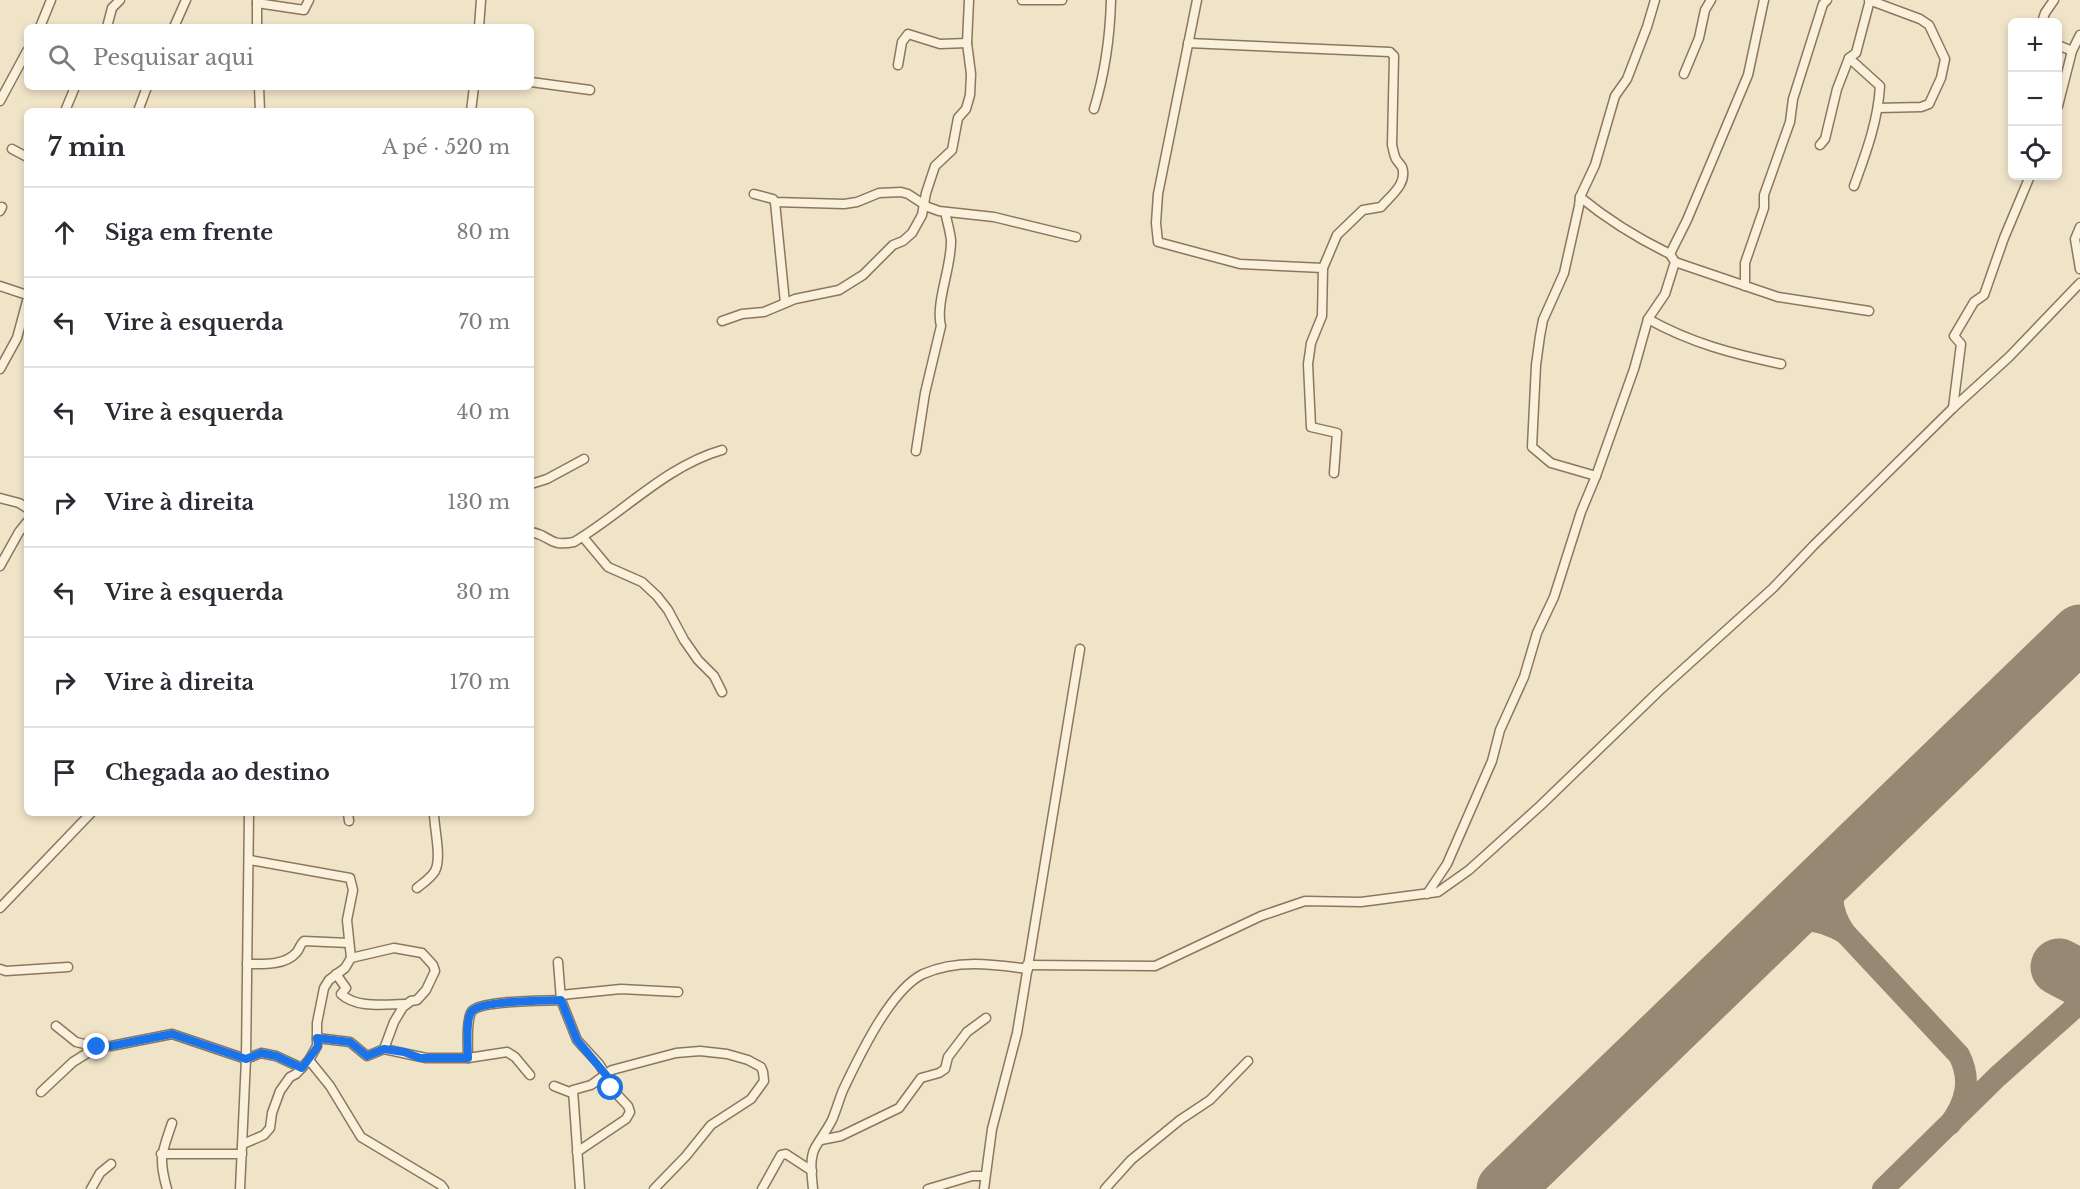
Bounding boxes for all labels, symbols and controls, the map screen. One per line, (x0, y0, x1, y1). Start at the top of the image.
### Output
map controls (2008, 18, 2062, 180)
button: + (2008, 18, 2062, 72)
search box (24, 24, 534, 90)
icon: search (45, 41, 78, 74)
text: Pesquisar aqui (93, 44, 254, 71)
button: − (2008, 72, 2062, 126)
button: locate (2008, 126, 2062, 180)
text: 7 min (48, 131, 125, 163)
text: A pé · 520 m (382, 135, 510, 159)
icon: ahead (48, 216, 81, 249)
text: Siga em frente (105, 219, 273, 246)
text: 80 m (456, 220, 510, 244)
icon: left (48, 306, 81, 339)
text: Vire à esquerda (105, 309, 284, 336)
text: 70 m (458, 310, 510, 334)
icon: left (48, 396, 81, 429)
text: Vire à esquerda (105, 399, 284, 426)
text: 40 m (457, 400, 510, 424)
icon: right (48, 486, 81, 519)
text: Vire à direita (105, 489, 254, 516)
text: 130 m (447, 490, 510, 514)
icon: left (48, 576, 81, 609)
text: Vire à esquerda (105, 579, 284, 606)
text: 30 m (456, 580, 510, 604)
icon: right (48, 666, 81, 699)
text: Vire à direita (105, 669, 254, 696)
text: 170 m (450, 670, 510, 694)
icon: arrive (48, 756, 81, 789)
text: Chegada ao destino (105, 759, 330, 786)
route end (83, 1033, 109, 1059)
route start (597, 1074, 623, 1100)

